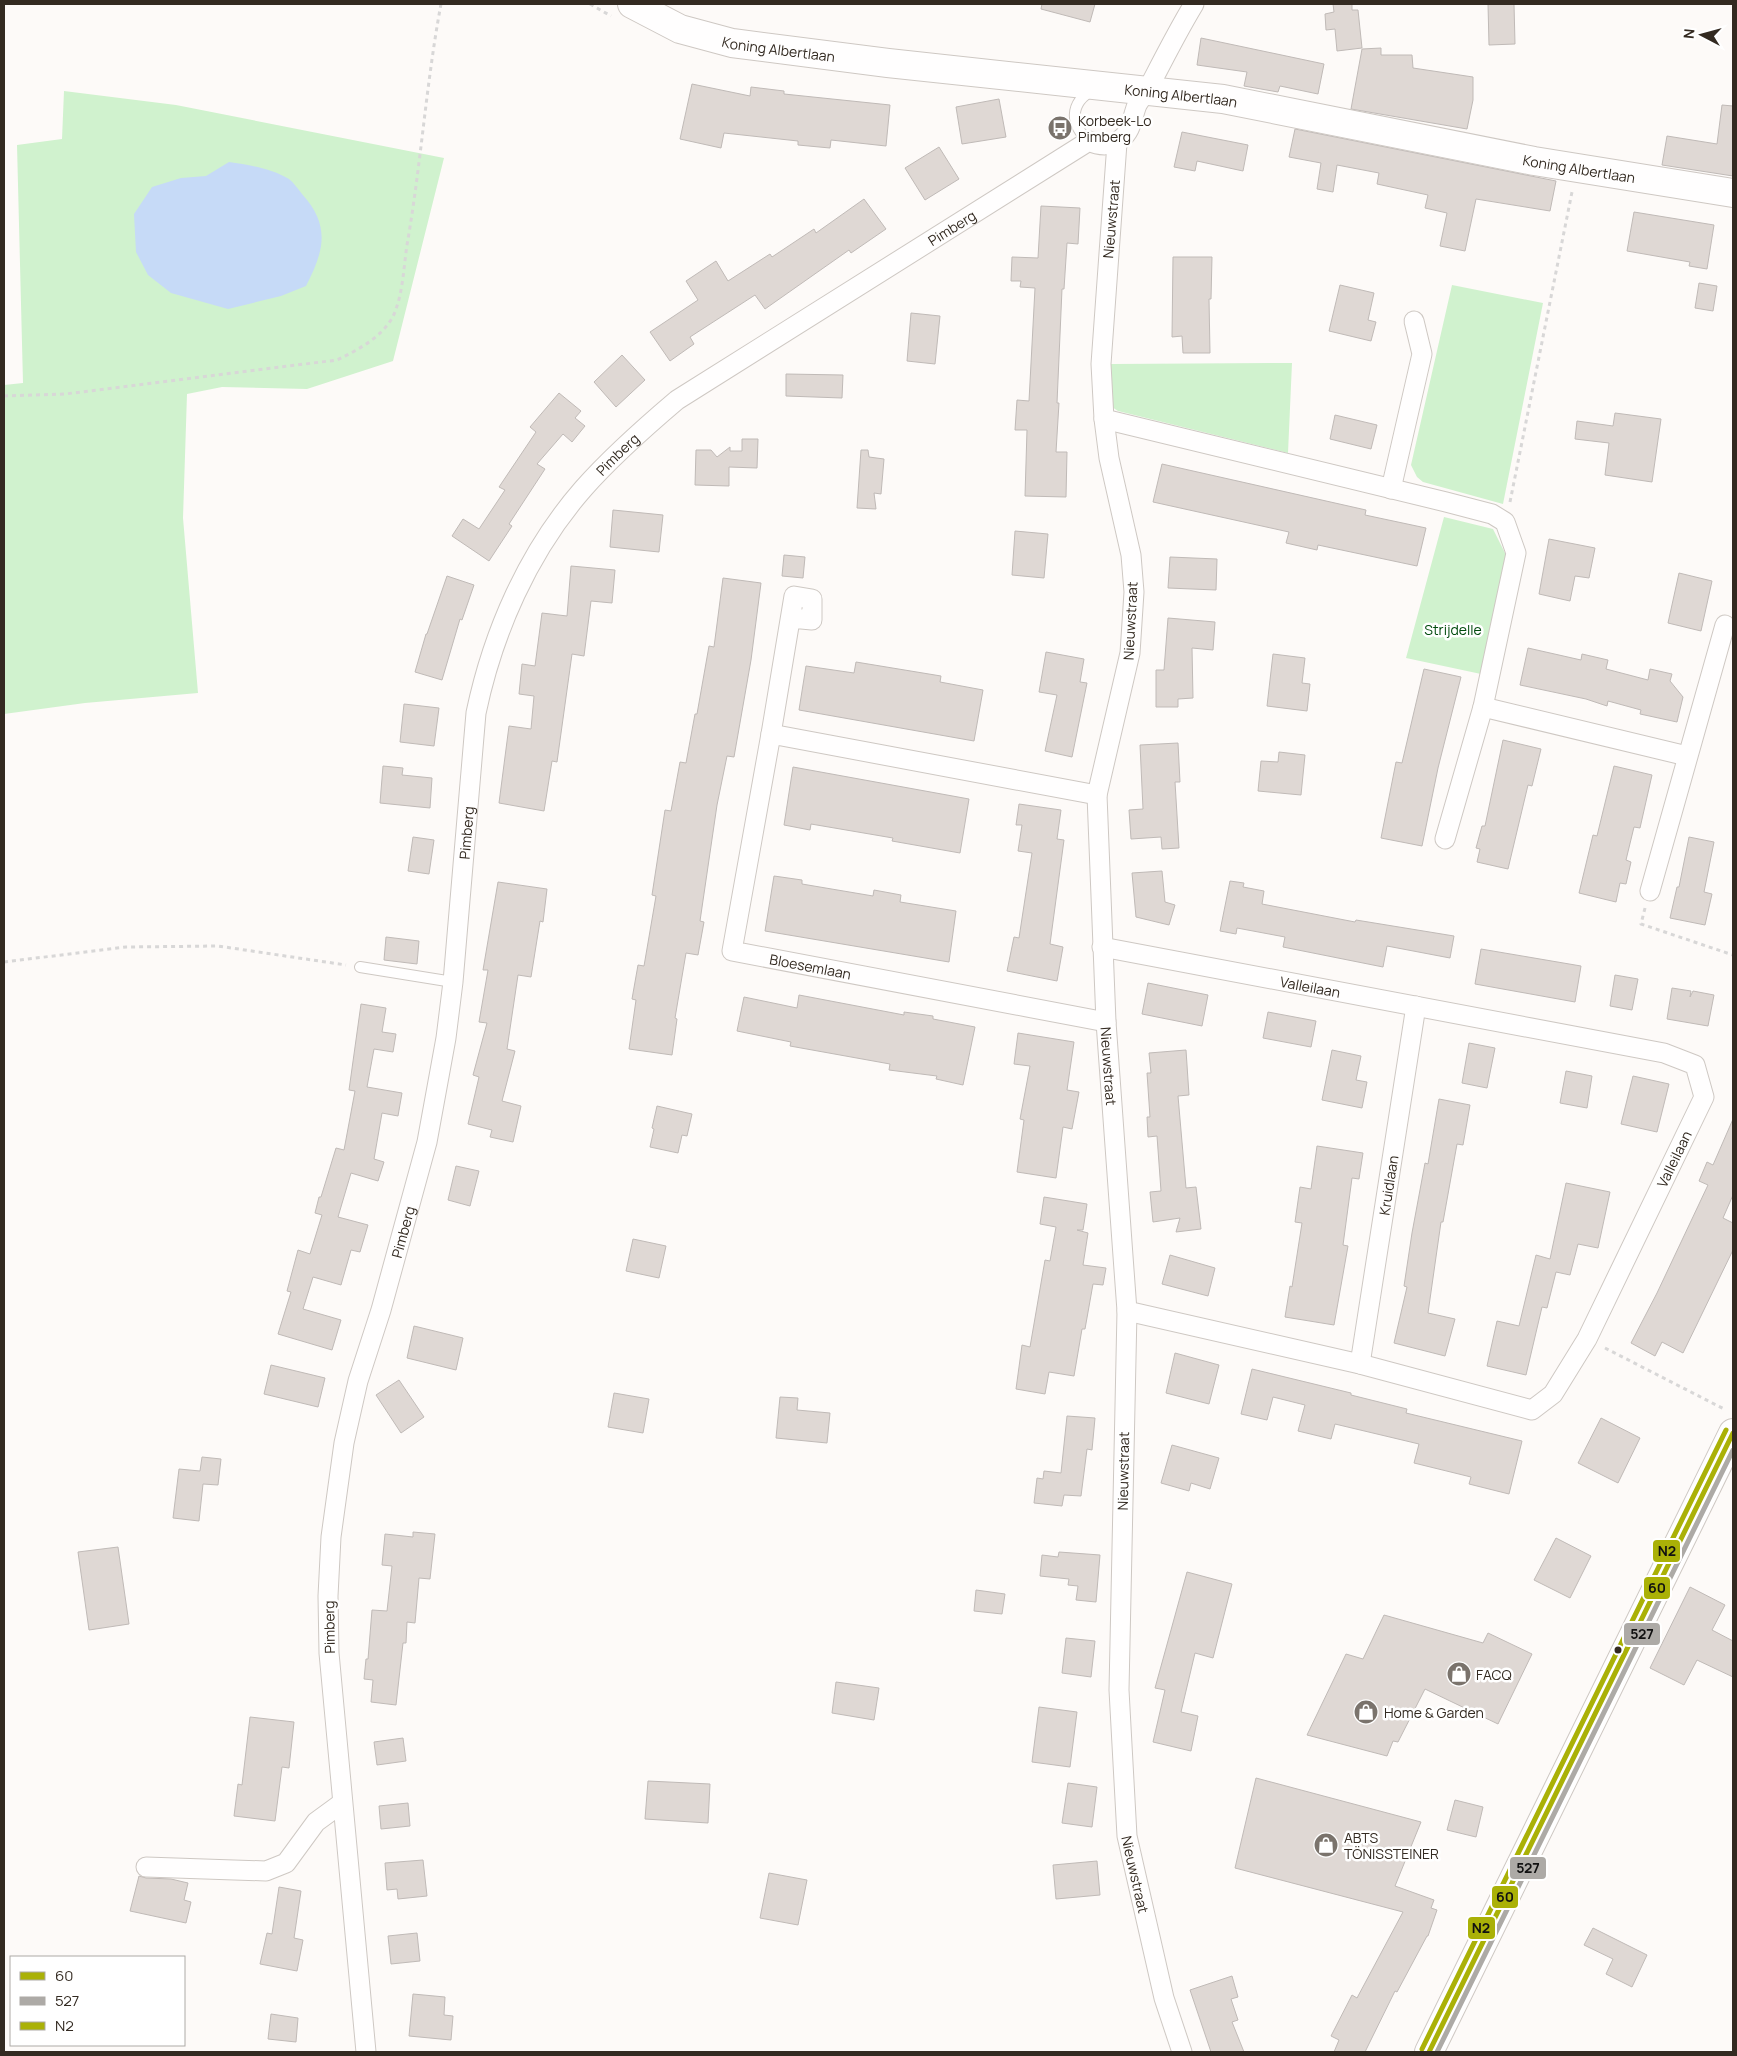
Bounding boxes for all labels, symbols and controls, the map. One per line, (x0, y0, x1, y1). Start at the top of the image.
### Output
north arrow (1677, 10, 1727, 60)
text: N (1679, 28, 1699, 40)
street label: Koning Albertlaan (720, 31, 836, 66)
street label: Koning Albertlaan (1124, 79, 1239, 111)
place label: Korbeek-Lo Pimberg (1078, 111, 1152, 146)
bus stop icon: Korbeek-Lo Pimberg (1047, 115, 1073, 141)
street label: Koning Albertlaan (1521, 150, 1637, 187)
street label: Nieuwstraat (1098, 179, 1124, 259)
street label: Pimberg (924, 205, 979, 250)
street label: Pimberg (591, 429, 643, 479)
street label: Nieuwstraat (1118, 581, 1142, 661)
park label: Strijdelle (1424, 620, 1482, 639)
street label: Pimberg (454, 805, 477, 860)
street label: Bloesemlaan (768, 949, 853, 983)
street label: Valleilaan (1279, 971, 1342, 1001)
street label: Nieuwstraat (1097, 1026, 1122, 1107)
street label: Valleilaan (1652, 1128, 1696, 1190)
street label: Kruidlaan (1374, 1154, 1402, 1217)
street label: Pimberg (386, 1204, 419, 1260)
street label: Nieuwstraat (1113, 1431, 1133, 1511)
line badge: N2 (1652, 1539, 1681, 1563)
text: N2 (1658, 1541, 1676, 1560)
line badge: 60 (1643, 1576, 1671, 1600)
text: 60 (1648, 1578, 1666, 1597)
street label: Pimberg (319, 1600, 339, 1654)
line badge: 527 (1623, 1622, 1661, 1646)
text: 527 (1630, 1624, 1654, 1643)
unlabelled marker (1613, 1645, 1623, 1655)
shop icon: FACQ (1446, 1661, 1472, 1687)
place label: FACQ (1476, 1665, 1512, 1684)
shop icon: Home & Garden (1353, 1699, 1379, 1725)
place label: Home & Garden (1384, 1703, 1484, 1722)
place label: ABTS TÖNISSTEINER (1344, 1828, 1439, 1863)
shop icon: ABTS TÖNISSTEINER (1313, 1832, 1339, 1858)
street label: Nieuwstraat (1118, 1834, 1154, 1915)
line badge: 527 (1509, 1856, 1547, 1880)
text: 527 (1516, 1858, 1540, 1877)
line badge: 60 (1491, 1885, 1519, 1909)
text: 60 (1496, 1887, 1514, 1906)
line badge: N2 (1467, 1916, 1496, 1940)
text: N2 (1472, 1918, 1490, 1937)
legend (10, 1956, 185, 2046)
text: 60 (55, 1965, 73, 1986)
text: 527 (55, 1990, 79, 2011)
text: N2 (55, 2015, 74, 2036)

